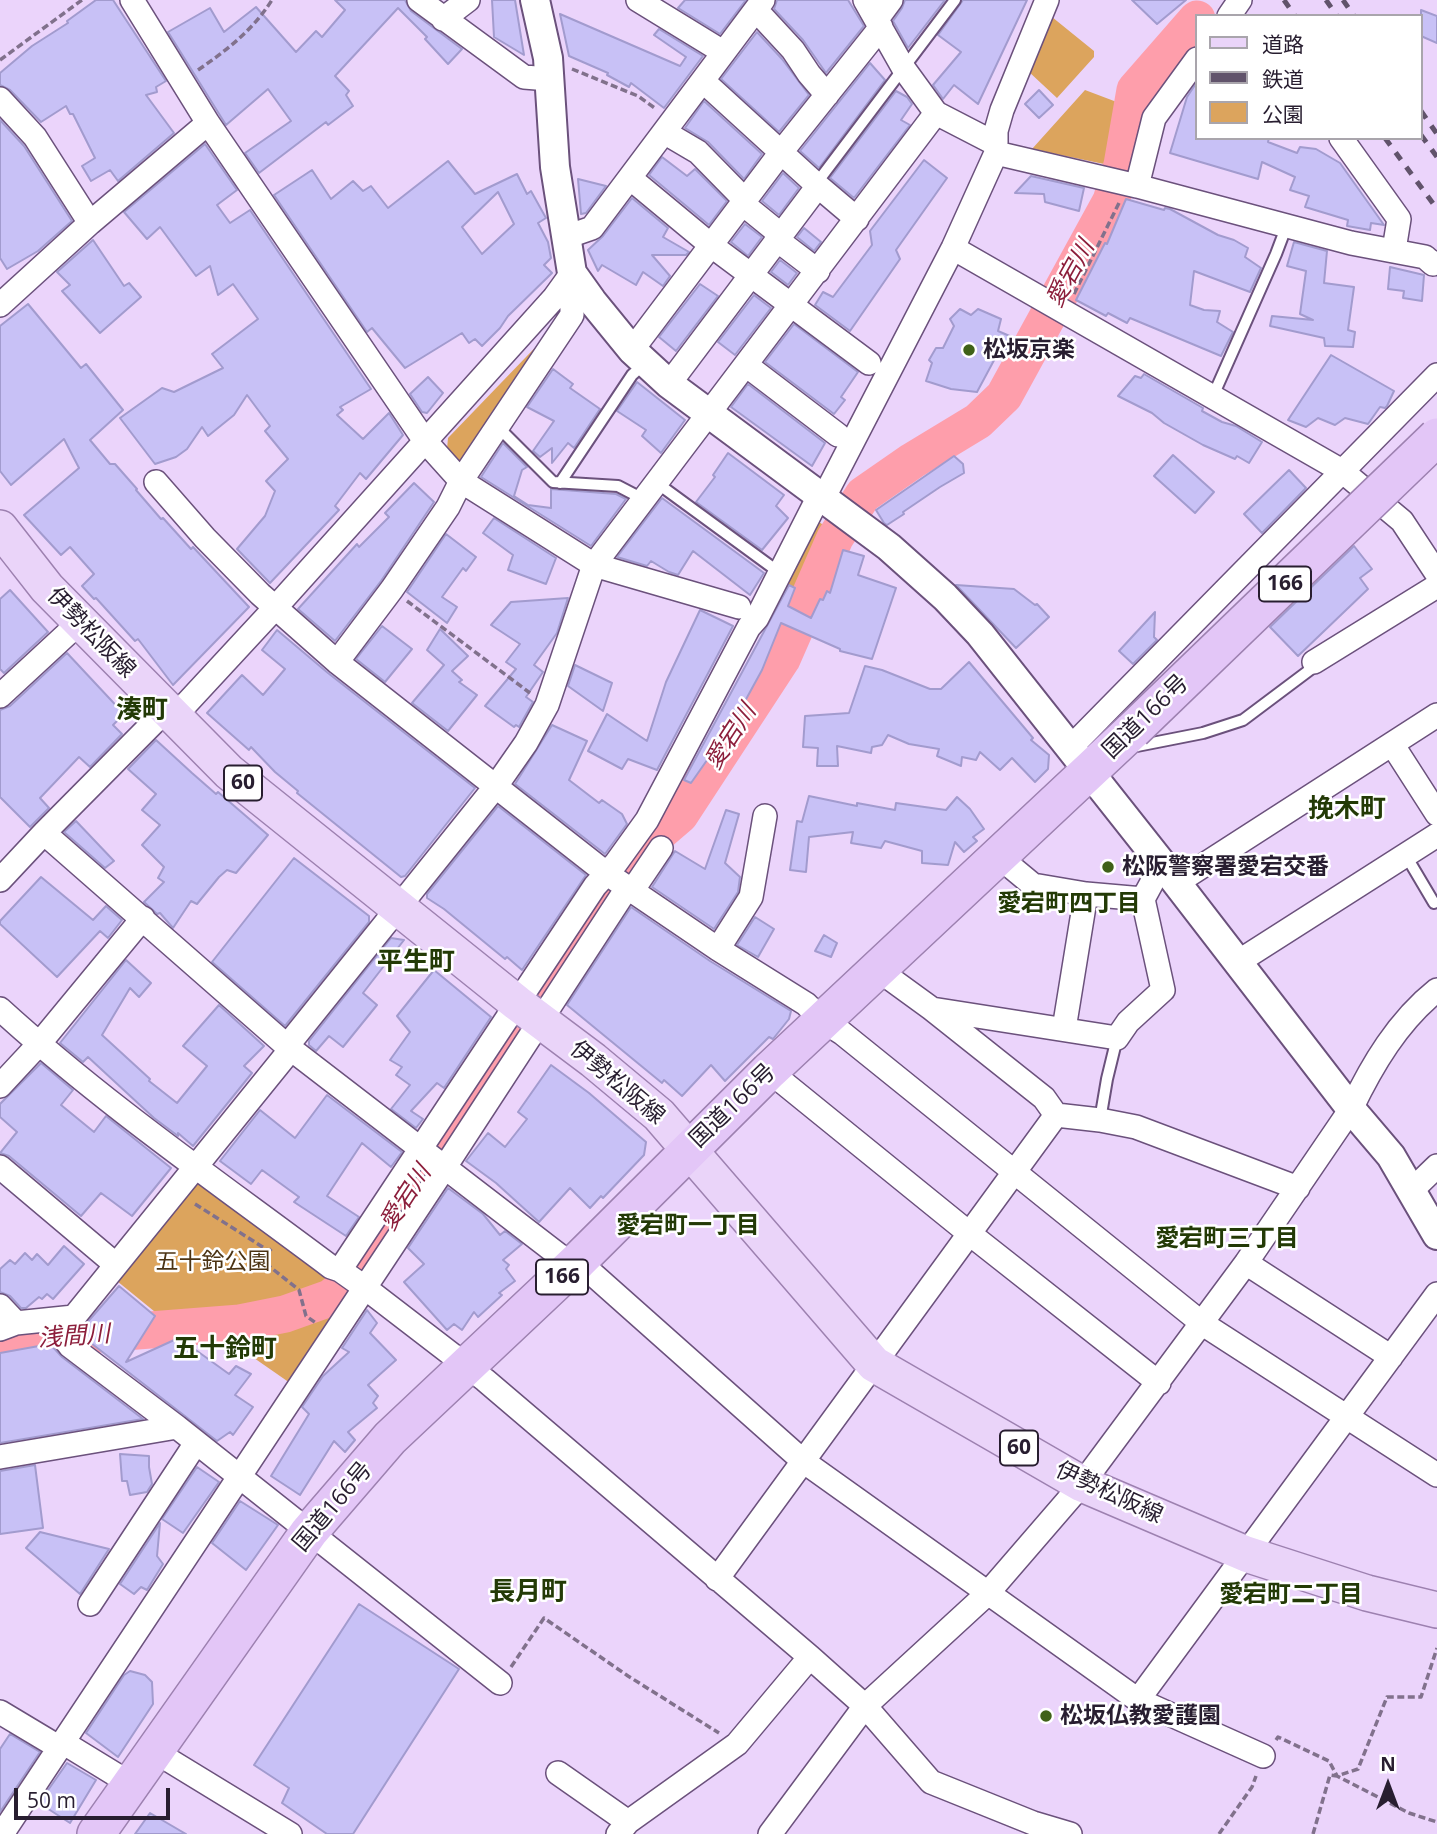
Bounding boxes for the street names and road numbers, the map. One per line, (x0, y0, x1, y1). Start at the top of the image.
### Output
road number: 166 (1259, 566, 1311, 602)
street label: 伊勢松阪線 (41, 582, 141, 684)
street label: 国道166号 (1097, 669, 1195, 765)
road number: 60 (224, 766, 262, 800)
street label: 伊勢松阪線 (564, 1035, 670, 1131)
street label: 国道166号 (684, 1058, 782, 1154)
road number: 166 (536, 1260, 588, 1294)
road number: 60 (1000, 1430, 1038, 1466)
street label: 伊勢松阪線 (1051, 1456, 1167, 1530)
street label: 国道166号 (288, 1457, 378, 1557)

